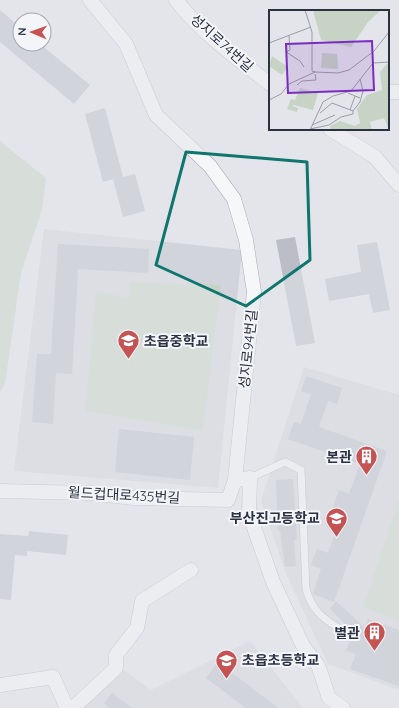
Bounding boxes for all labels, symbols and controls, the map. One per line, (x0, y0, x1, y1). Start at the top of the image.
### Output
street label: 성지로74번길 (187, 10, 257, 76)
inset map (269, 10, 389, 130)
north arrow (12, 12, 52, 52)
text: N (15, 27, 29, 36)
street label: 성지로94번길 (235, 308, 261, 390)
school or university icon: 초읍중학교 (116, 328, 142, 361)
place label: 초읍중학교 (144, 332, 209, 350)
building icon: 본관 (354, 444, 380, 477)
place label: 본관 (326, 448, 352, 466)
street label: 월드컵대로435번길 (67, 483, 181, 507)
school or university icon: 부산진고등학교 (323, 505, 349, 538)
place label: 부산진고등학교 (230, 509, 320, 527)
building icon: 별관 (362, 620, 388, 653)
place label: 별관 (334, 624, 360, 642)
school or university icon: 초읍초등학교 (213, 647, 239, 680)
place label: 초읍초등학교 (242, 651, 319, 669)

